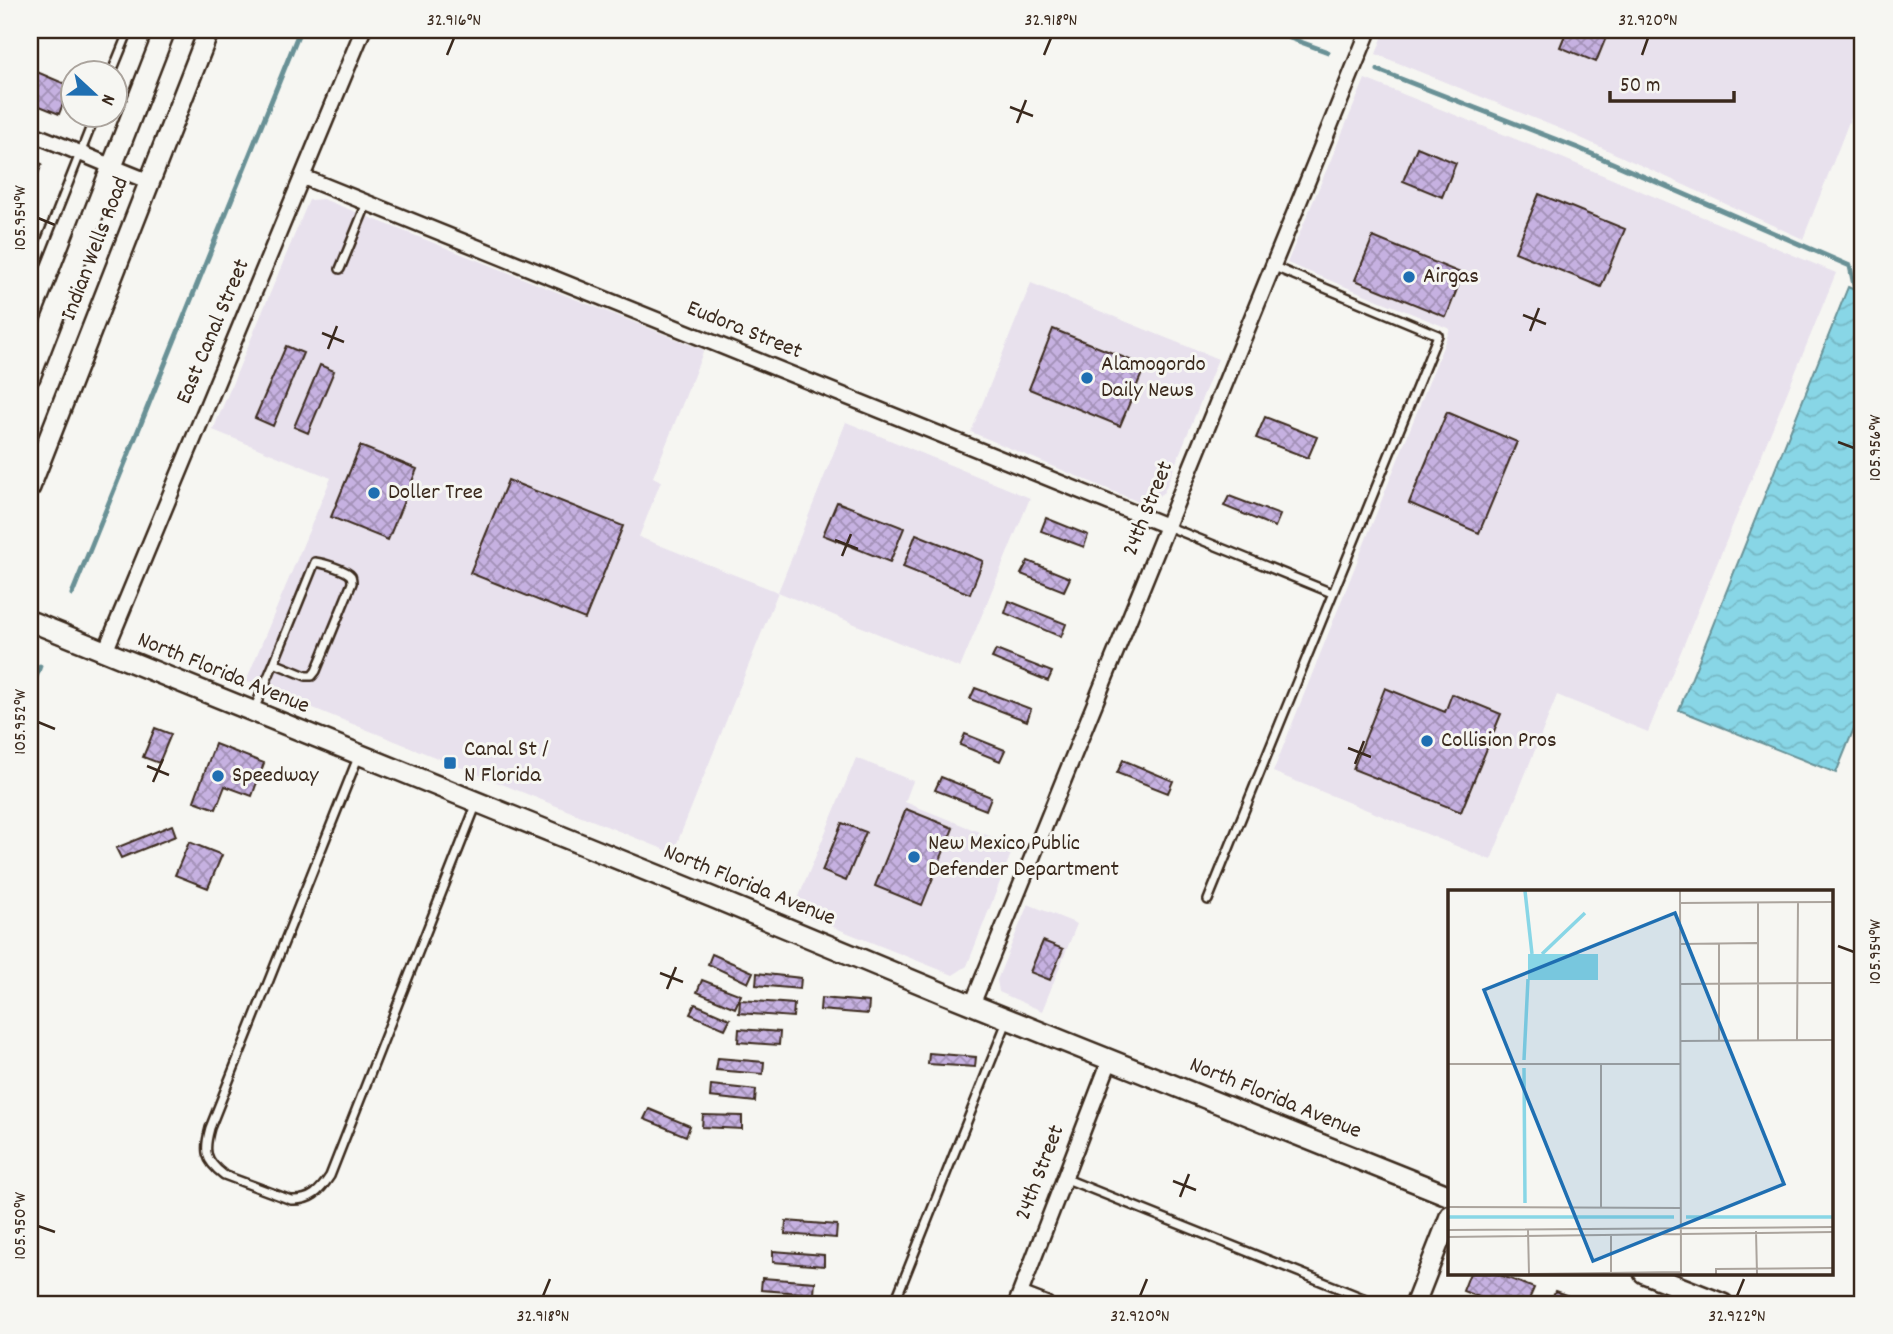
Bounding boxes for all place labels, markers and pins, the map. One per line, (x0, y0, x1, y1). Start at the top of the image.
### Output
place label: Airgas (1423, 261, 1479, 294)
marker: Airgas (1401, 269, 1417, 285)
place label: Alamogordo Daily News (1101, 349, 1206, 408)
marker: Alamogordo Daily News (1079, 370, 1095, 386)
place label: Doller Tree (388, 477, 483, 510)
marker: Doller Tree (366, 485, 382, 501)
place label: Collision Pros (1441, 725, 1557, 758)
marker: Collision Pros (1419, 733, 1435, 749)
place label: Canal St / N Florida (464, 734, 549, 793)
marker: Canal St / N Florida (442, 755, 458, 771)
place label: Speedway (232, 760, 319, 793)
marker: Speedway (210, 768, 226, 784)
place label: New Mexico Public Defender Department (928, 828, 1119, 887)
marker: New Mexico Public Defender Department (906, 849, 922, 865)

